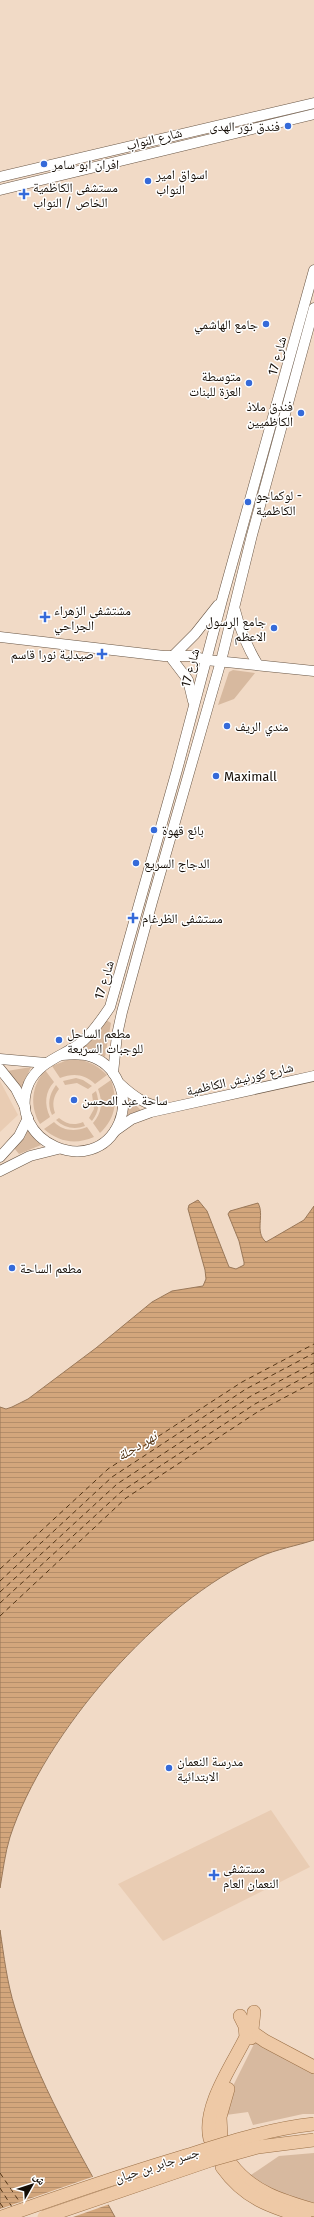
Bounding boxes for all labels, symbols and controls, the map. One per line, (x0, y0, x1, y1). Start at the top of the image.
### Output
place label: فندق نور الهدى (210, 119, 280, 135)
marker: فندق نور الهدى (283, 121, 293, 131)
street label: شارع النواب (125, 125, 184, 155)
place label: افران ابو سامر (51, 157, 119, 173)
marker: افران ابو سامر (39, 159, 49, 169)
place label: اسواق امير النواب (155, 167, 208, 198)
marker: اسواق امير النواب (143, 176, 153, 186)
place label: مستشفى الكاظمية الخاص / النواب (33, 180, 118, 211)
marker: مستشفى الكاظمية الخاص / النواب (18, 188, 30, 200)
place label: جامع الهاشمي (194, 317, 258, 335)
marker: جامع الهاشمي (261, 319, 271, 329)
street label: شارع 17 (265, 335, 291, 378)
place label: متوسطة العزة للبنات (189, 369, 241, 400)
marker: متوسطة العزة للبنات (244, 378, 254, 388)
place label: فندق ملاذ الكاظميين (246, 399, 293, 430)
marker: فندق ملاذ الكاظميين (296, 408, 306, 418)
place label: لوكماجو - الكاظمية (256, 488, 302, 518)
marker: لوكماجو - الكاظمية (243, 497, 253, 507)
place label: مشتشفى الزهراء الجراحي (54, 603, 131, 636)
marker: مشتشفى الزهراء الجراحي (39, 611, 51, 623)
place label: جامع الرسول الاعظم (205, 614, 266, 645)
marker: جامع الرسول الاعظم (269, 623, 279, 633)
place label: صيدلية نورا قاسم (11, 647, 94, 663)
street label: شارع 17 (178, 647, 204, 690)
marker: صيدلية نورا قاسم (97, 649, 107, 659)
place label: مندي الريف (235, 719, 289, 737)
marker: مندي الريف (222, 721, 232, 731)
place label: Maximall (224, 769, 277, 784)
marker: Maximall (211, 771, 221, 781)
place label: بائع قهوة (162, 823, 204, 840)
marker: بائع قهوة (149, 825, 159, 835)
place label: الدجاج السريع (144, 856, 210, 873)
marker: الدجاج السريع (131, 858, 141, 868)
place label: مستشفى الظرغام (142, 911, 223, 927)
marker: مستشفى الظرغام (127, 912, 139, 924)
street label: شارع 17 (91, 959, 119, 1002)
place label: مطعم الساحل للوجبات السريعة (67, 1026, 143, 1057)
marker: مطعم الساحل للوجبات السريعة (54, 1035, 64, 1045)
street label: شارع كورنيش الكاظمية (185, 1059, 295, 1101)
place label: ساحة عبد المحسن (82, 1093, 168, 1109)
marker: ساحة عبد المحسن (69, 1095, 79, 1105)
place label: مطعم الساحة (20, 1261, 82, 1277)
marker: مطعم الساحة (7, 1263, 17, 1273)
water label: نهر دجلة (114, 1427, 162, 1464)
place label: مدرسة النعمان الابتدائية (177, 1754, 243, 1784)
marker: مدرسة النعمان الابتدائية (164, 1763, 174, 1773)
place label: مستشفى النعمان العام (223, 1861, 279, 1892)
marker: مستشفى النعمان العام (208, 1869, 220, 1881)
street label: جسر جابر بن حيان (113, 2144, 201, 2187)
north arrow (12, 2165, 52, 2205)
text: ش (30, 2170, 48, 2189)

